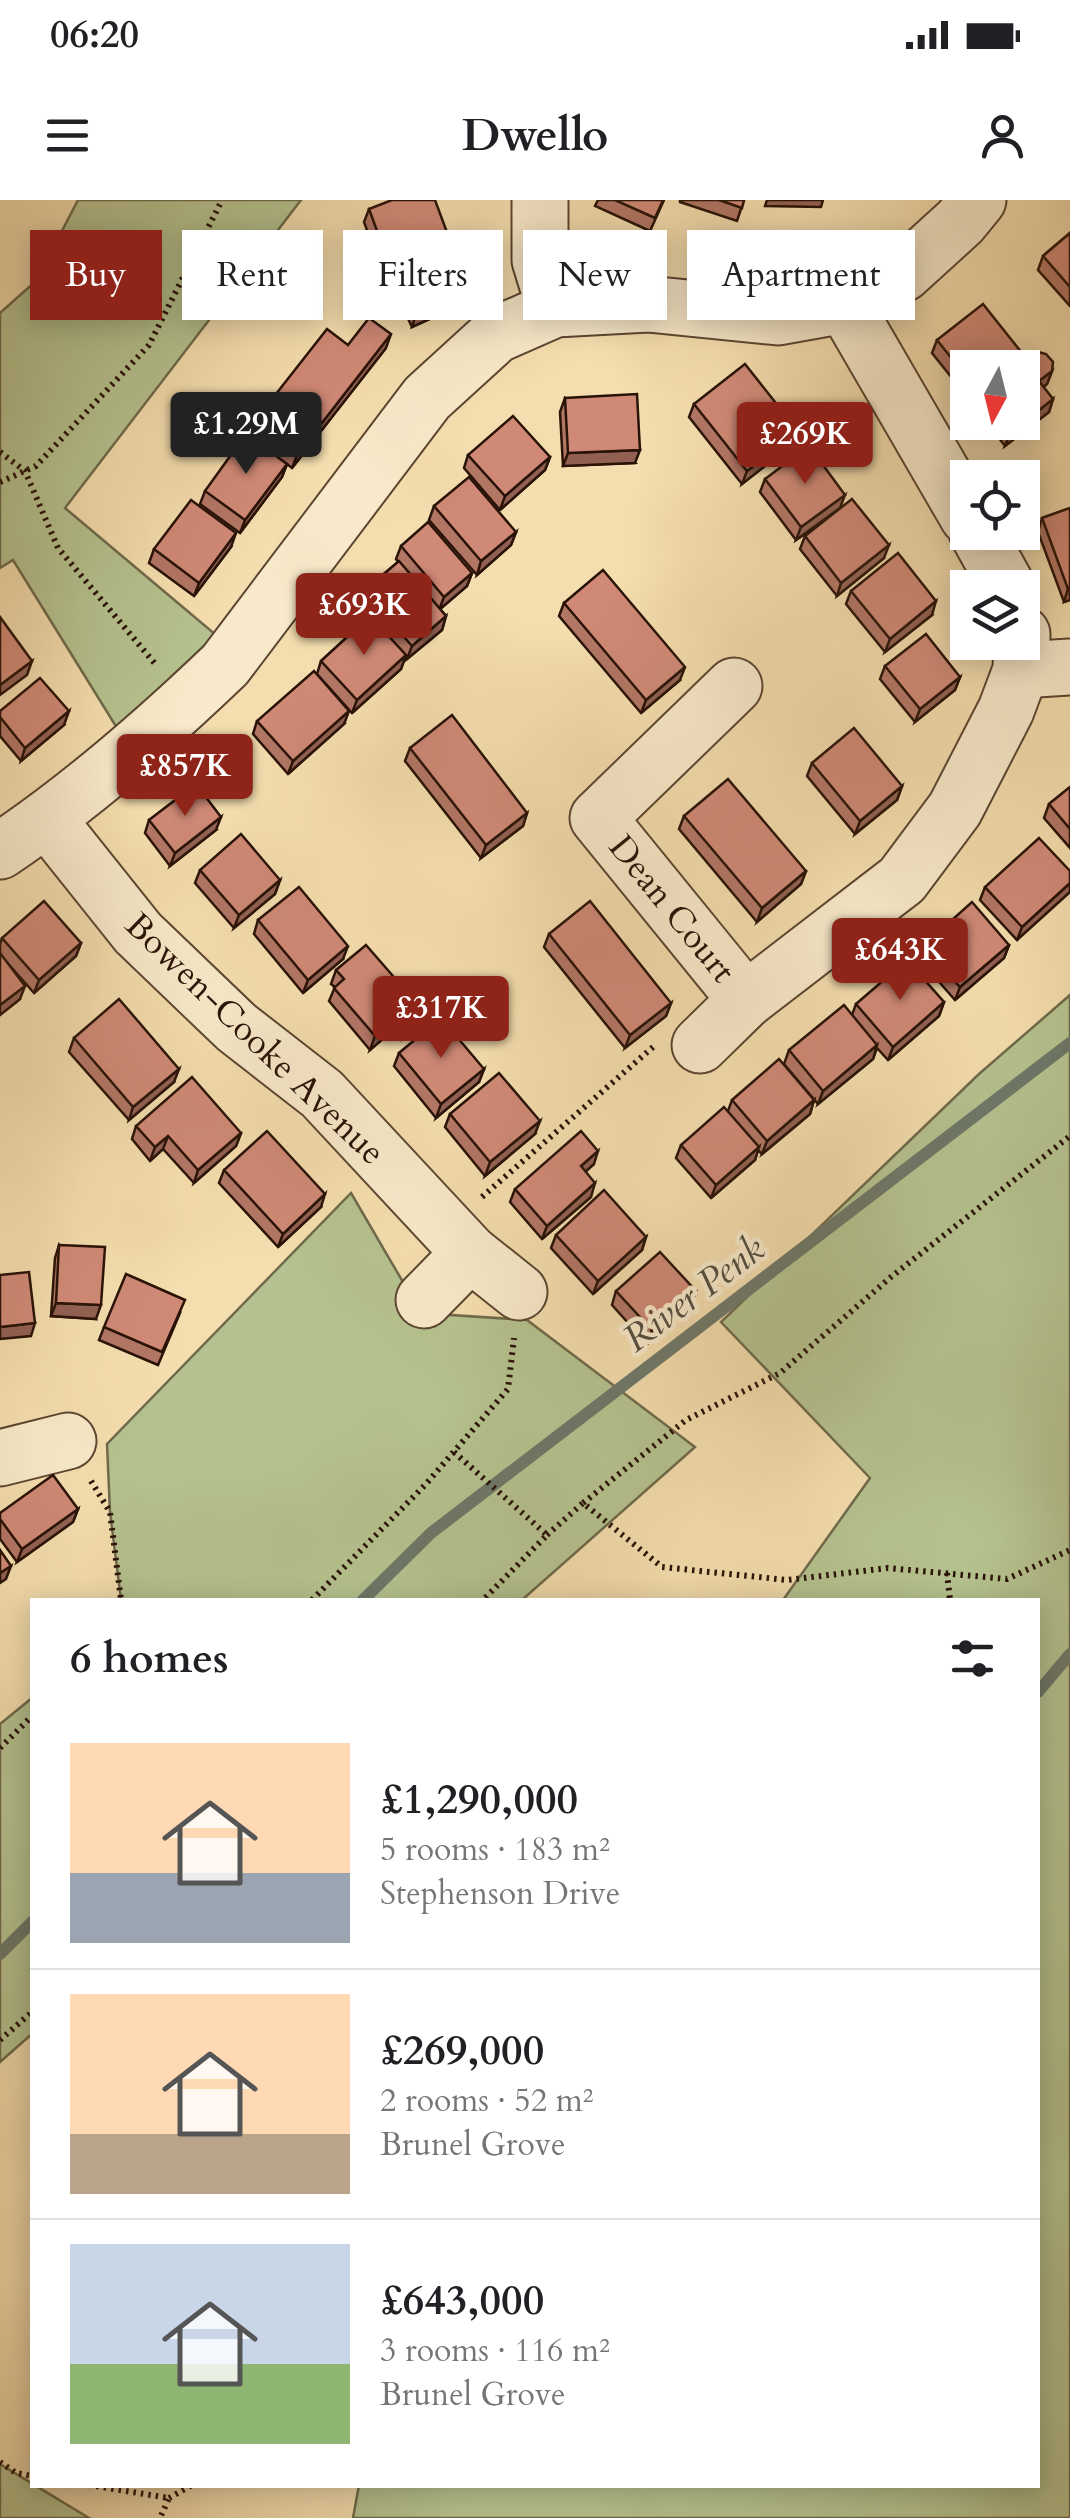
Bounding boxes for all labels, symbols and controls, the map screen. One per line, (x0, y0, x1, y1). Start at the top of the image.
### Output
text: 06:20 (50, 9, 139, 61)
text: Dwello (462, 105, 608, 166)
icon: menu (40, 108, 95, 163)
icon: person (975, 108, 1030, 163)
chip: Buy (30, 230, 162, 320)
chip: Rent (182, 230, 323, 320)
chip: Filters (343, 230, 503, 320)
chip: New (523, 230, 667, 320)
chip: Apartment (687, 230, 915, 320)
north arrow (950, 350, 1040, 440)
map controls (950, 350, 1040, 660)
pin: £1.29M (165, 392, 327, 477)
text: £1.29M (193, 402, 299, 446)
pin: £269K (735, 402, 875, 487)
text: £269K (759, 412, 851, 456)
button: locate (950, 460, 1040, 550)
button: layers (950, 570, 1040, 660)
pin: £693K (294, 573, 434, 658)
text: £693K (318, 583, 410, 627)
pin: £857K (115, 734, 255, 819)
text: £857K (139, 744, 231, 788)
street label: Dean Court (598, 825, 746, 993)
street label: Bowen-Cooke Avenue (115, 902, 395, 1176)
pin: £643K (830, 918, 970, 1003)
text: £643K (854, 928, 946, 972)
pin: £317K (371, 976, 511, 1061)
text: £317K (395, 986, 487, 1030)
water label: River Penk (613, 1224, 776, 1364)
text: 6 homes (70, 1630, 228, 1687)
icon: filters (945, 1631, 1000, 1686)
text: £1,290,000 (380, 1771, 578, 1828)
icon: home (150, 1783, 270, 1903)
text: 5 rooms · 183 m² (380, 1828, 610, 1872)
text: Stephenson Drive (380, 1872, 620, 1916)
text: £269,000 (380, 2022, 544, 2079)
icon: home (150, 2034, 270, 2154)
text: 2 rooms · 52 m² (380, 2079, 593, 2123)
text: Brunel Grove (380, 2123, 565, 2167)
text: £643,000 (380, 2272, 544, 2329)
icon: home (150, 2284, 270, 2404)
text: 3 rooms · 116 m² (380, 2329, 610, 2373)
text: Brunel Grove (380, 2373, 565, 2417)

